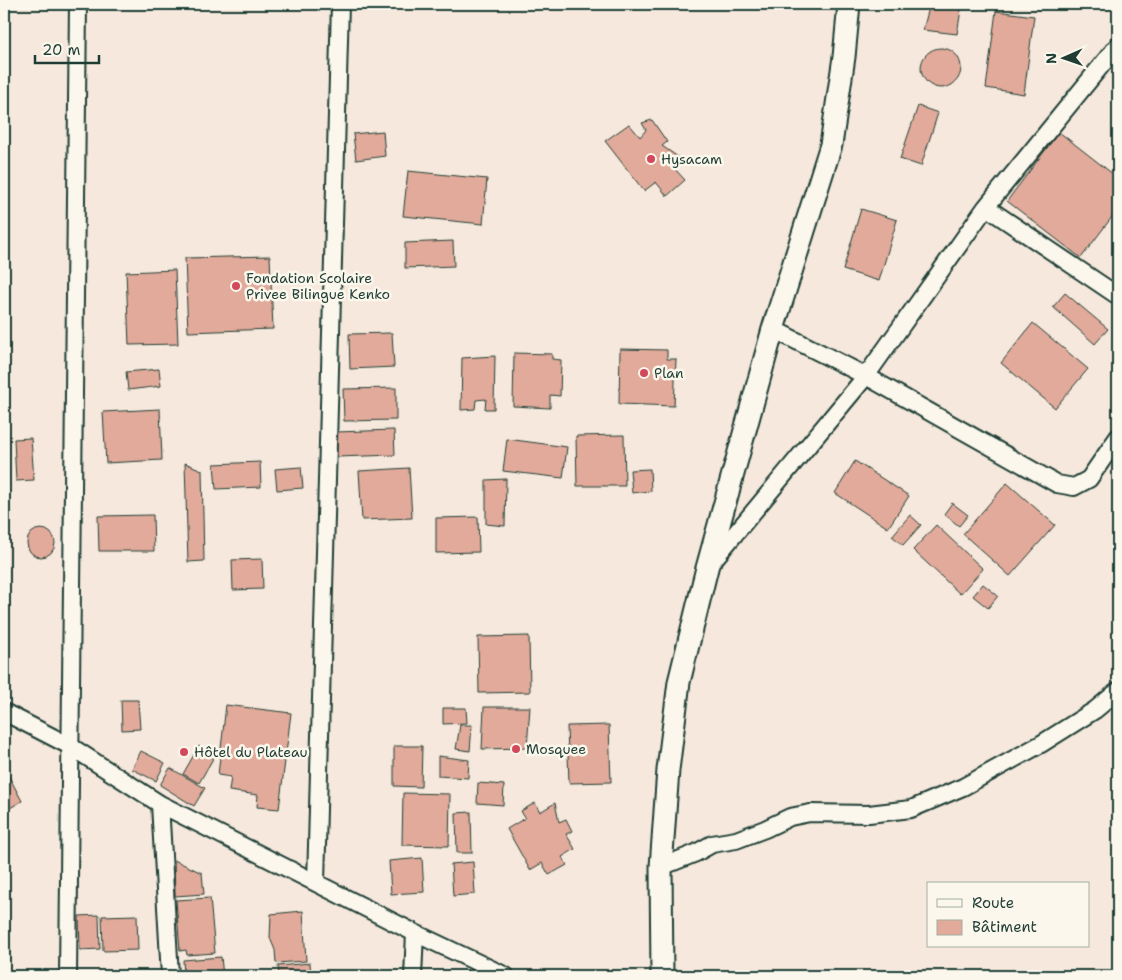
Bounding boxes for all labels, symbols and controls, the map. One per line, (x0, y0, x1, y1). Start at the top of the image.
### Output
scale bar (35, 32, 99, 64)
north arrow (1040, 32, 1090, 82)
text: 20 m (42, 40, 81, 60)
text: N (1042, 53, 1060, 64)
place label: Hysacam (661, 150, 722, 168)
marker: Hysacam (645, 153, 657, 165)
place label: Fondation Scolaire Privee Bilingue Kenko (246, 269, 390, 303)
marker: Fondation Scolaire Privee Bilingue Kenko (230, 280, 242, 292)
place label: Plan (654, 364, 684, 382)
marker: Plan (638, 367, 650, 379)
place label: Mosquee (526, 740, 586, 758)
place label: Hôtel du Plateau (194, 743, 308, 761)
marker: Mosquee (510, 743, 522, 755)
marker: Hôtel du Plateau (178, 746, 190, 758)
legend (927, 882, 1090, 948)
text: Route (972, 893, 1014, 913)
text: Bâtiment (972, 917, 1037, 937)

